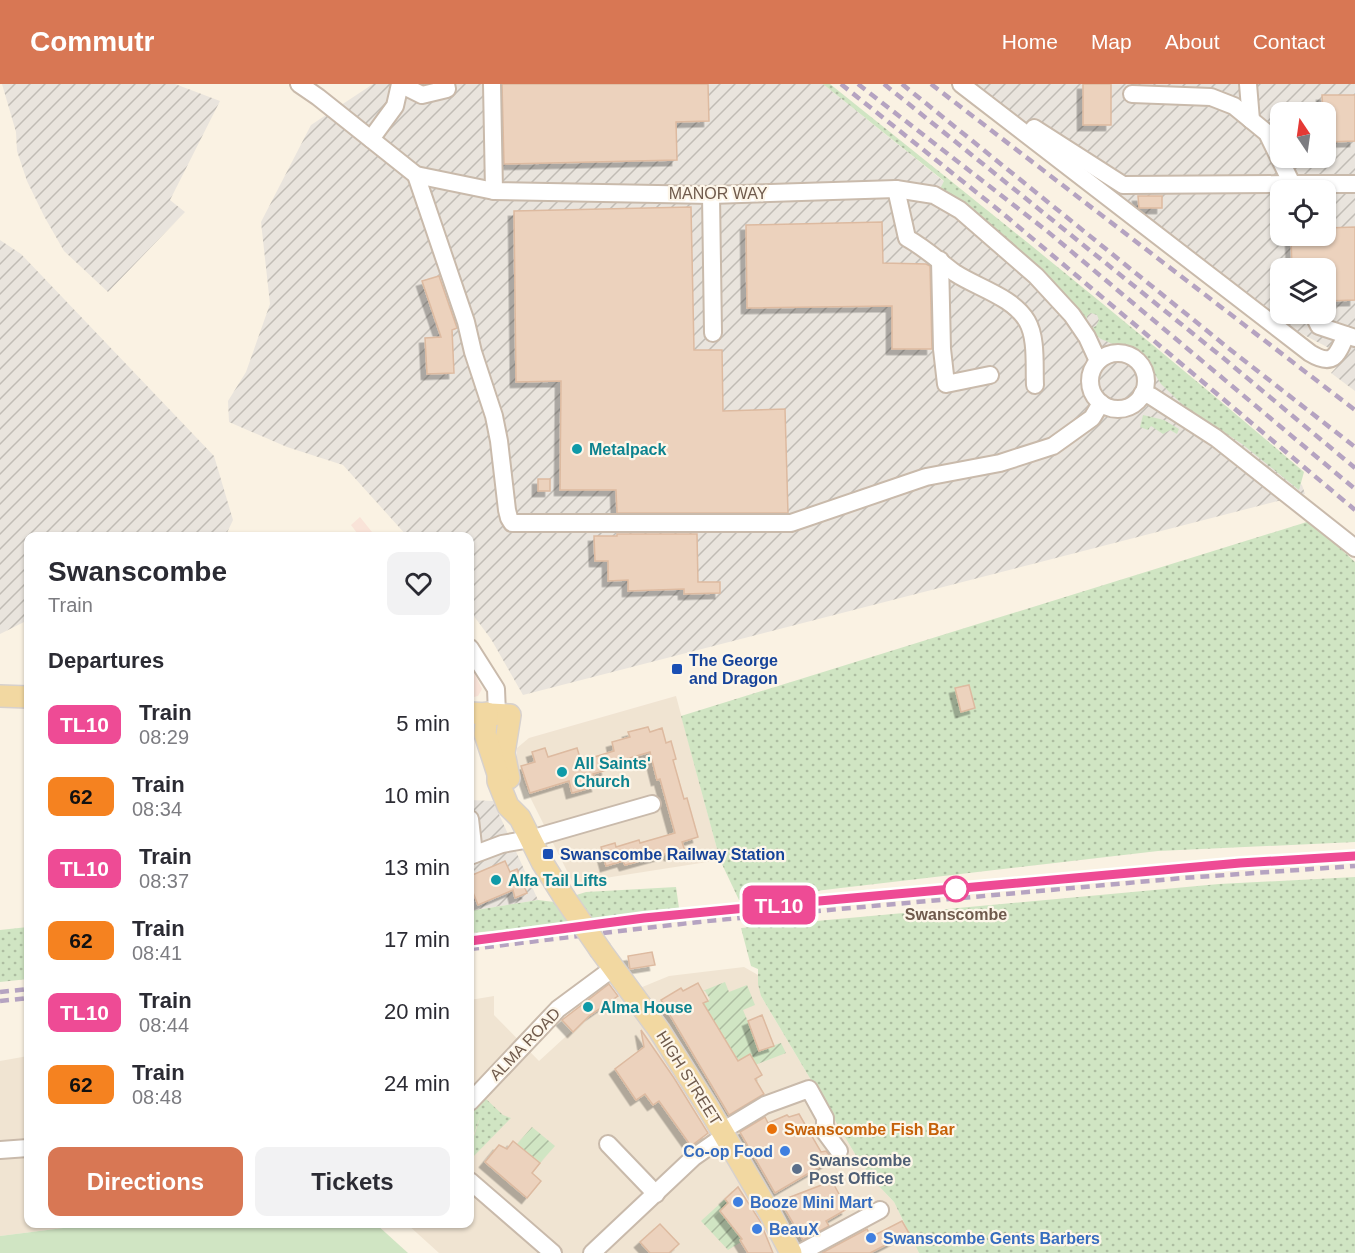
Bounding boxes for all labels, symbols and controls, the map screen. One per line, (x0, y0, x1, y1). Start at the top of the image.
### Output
text: Commutr (30, 26, 154, 57)
text: Home (1002, 30, 1058, 53)
text: Map (1091, 30, 1132, 53)
text: About (1165, 30, 1220, 53)
text: Contact (1253, 30, 1325, 53)
north arrow (1270, 102, 1336, 168)
map controls (1270, 102, 1336, 324)
button: locate (1270, 180, 1336, 246)
street label: MANOR WAY (669, 185, 768, 202)
button: layers (1270, 258, 1336, 324)
place label: Metalpack (589, 441, 666, 458)
marker: Metalpack (570, 442, 584, 456)
button: heart (387, 552, 450, 615)
text: Swanscombe (48, 556, 227, 587)
text: Train (48, 594, 93, 616)
text: Departures (48, 648, 164, 673)
place label: The George and Dragon (689, 652, 778, 687)
marker: The George and Dragon (670, 662, 684, 676)
text: Train (139, 700, 192, 725)
text: 5 min (396, 711, 450, 736)
text: TL10 (60, 713, 109, 736)
text: 08:29 (139, 726, 189, 748)
place label: All Saints' Church (574, 755, 651, 790)
marker: All Saints' Church (555, 765, 569, 779)
text: Train (132, 772, 185, 797)
text: 10 min (384, 783, 450, 808)
text: 62 (69, 785, 93, 808)
text: 08:34 (132, 798, 182, 820)
text: Train (139, 844, 192, 869)
place label: Swanscombe Railway Station (560, 846, 785, 863)
marker: Swanscombe Railway Station (541, 847, 555, 861)
text: 13 min (384, 855, 450, 880)
text: TL10 (60, 857, 109, 880)
text: 08:37 (139, 870, 189, 892)
place label: Alfa Tail Lifts (508, 872, 607, 889)
marker: Alfa Tail Lifts (489, 873, 503, 887)
marker: Swanscombe (943, 876, 969, 902)
line badge: TL10 (737, 886, 821, 924)
text: TL10 (754, 894, 804, 917)
place label: Swanscombe (905, 906, 1007, 923)
text: Train (132, 916, 185, 941)
text: 17 min (384, 927, 450, 952)
text: 62 (69, 929, 93, 952)
text: 08:41 (132, 942, 182, 964)
text: Train (139, 988, 192, 1013)
text: 20 min (384, 999, 450, 1024)
place label: Alma House (600, 999, 693, 1016)
marker: Alma House (581, 1000, 595, 1014)
text: TL10 (60, 1001, 109, 1024)
street label: ALMA ROAD (486, 1005, 564, 1083)
text: 08:44 (139, 1014, 189, 1036)
street label: HIGH STREET (653, 1028, 725, 1128)
text: Train (132, 1060, 185, 1085)
text: 24 min (384, 1071, 450, 1096)
text: 62 (69, 1073, 93, 1096)
text: 08:48 (132, 1086, 182, 1108)
place label: Swanscombe Fish Bar (784, 1121, 955, 1138)
marker: Swanscombe Fish Bar (765, 1122, 779, 1136)
place label: Co-op Food (683, 1143, 773, 1160)
marker: Co-op Food (778, 1144, 792, 1158)
button: Directions (48, 1147, 243, 1216)
button: Tickets (255, 1147, 450, 1216)
place label: Swanscombe Post Office (809, 1152, 911, 1187)
marker: Swanscombe Post Office (790, 1162, 804, 1176)
place label: Booze Mini Mart (750, 1194, 873, 1211)
marker: Booze Mini Mart (731, 1195, 745, 1209)
place label: BeauX (769, 1221, 819, 1238)
marker: BeauX (750, 1222, 764, 1236)
place label: Swanscombe Gents Barbers (883, 1230, 1100, 1247)
marker: Swanscombe Gents Barbers (864, 1231, 878, 1245)

